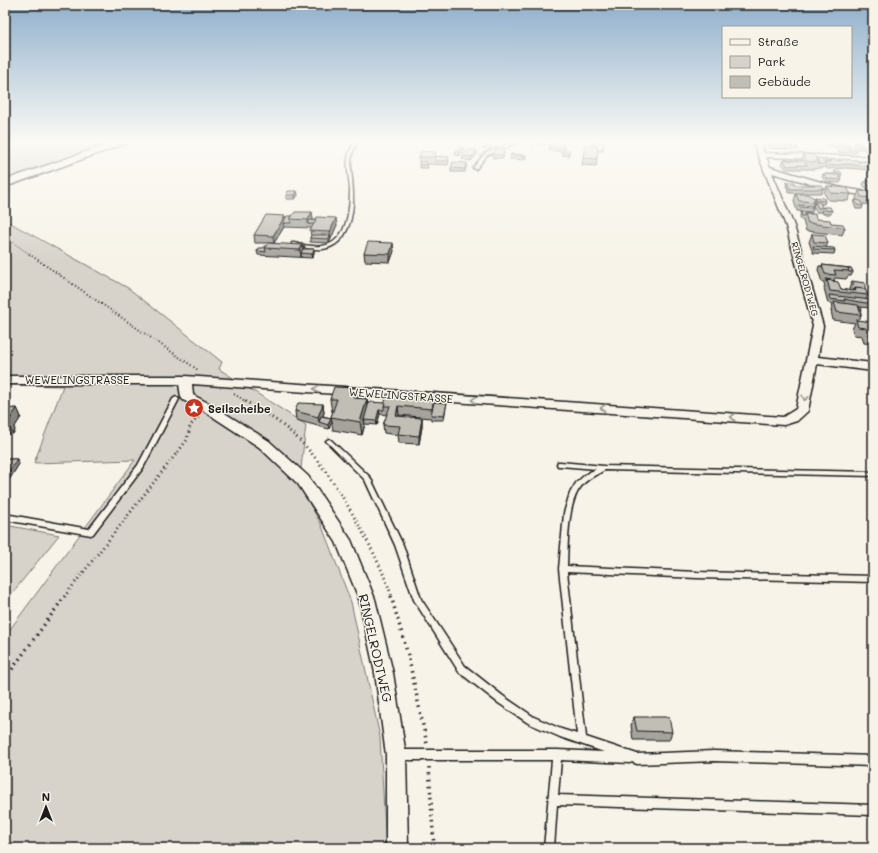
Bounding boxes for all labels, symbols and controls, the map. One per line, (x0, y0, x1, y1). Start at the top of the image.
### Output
legend (722, 26, 852, 98)
text: Straße (758, 33, 799, 49)
text: Park (758, 53, 785, 69)
text: Gebäude (758, 73, 811, 89)
street label: RINGELRODTWEG (789, 241, 821, 318)
street label: WEWELINGSTRASSE (25, 372, 129, 387)
one-way arrow (313, 384, 319, 393)
street label: WEWELINGSTRASSE (348, 384, 454, 406)
one-way arrow (471, 395, 477, 404)
one-way arrow (802, 395, 810, 401)
place icon: Seilscheibe (183, 397, 205, 419)
place label: Seilscheibe (208, 401, 271, 416)
one-way arrow (600, 404, 606, 413)
one-way arrow (730, 413, 736, 422)
street label: RINGELRODTWEG (355, 592, 397, 704)
north arrow (26, 787, 66, 827)
text: N (42, 789, 50, 804)

